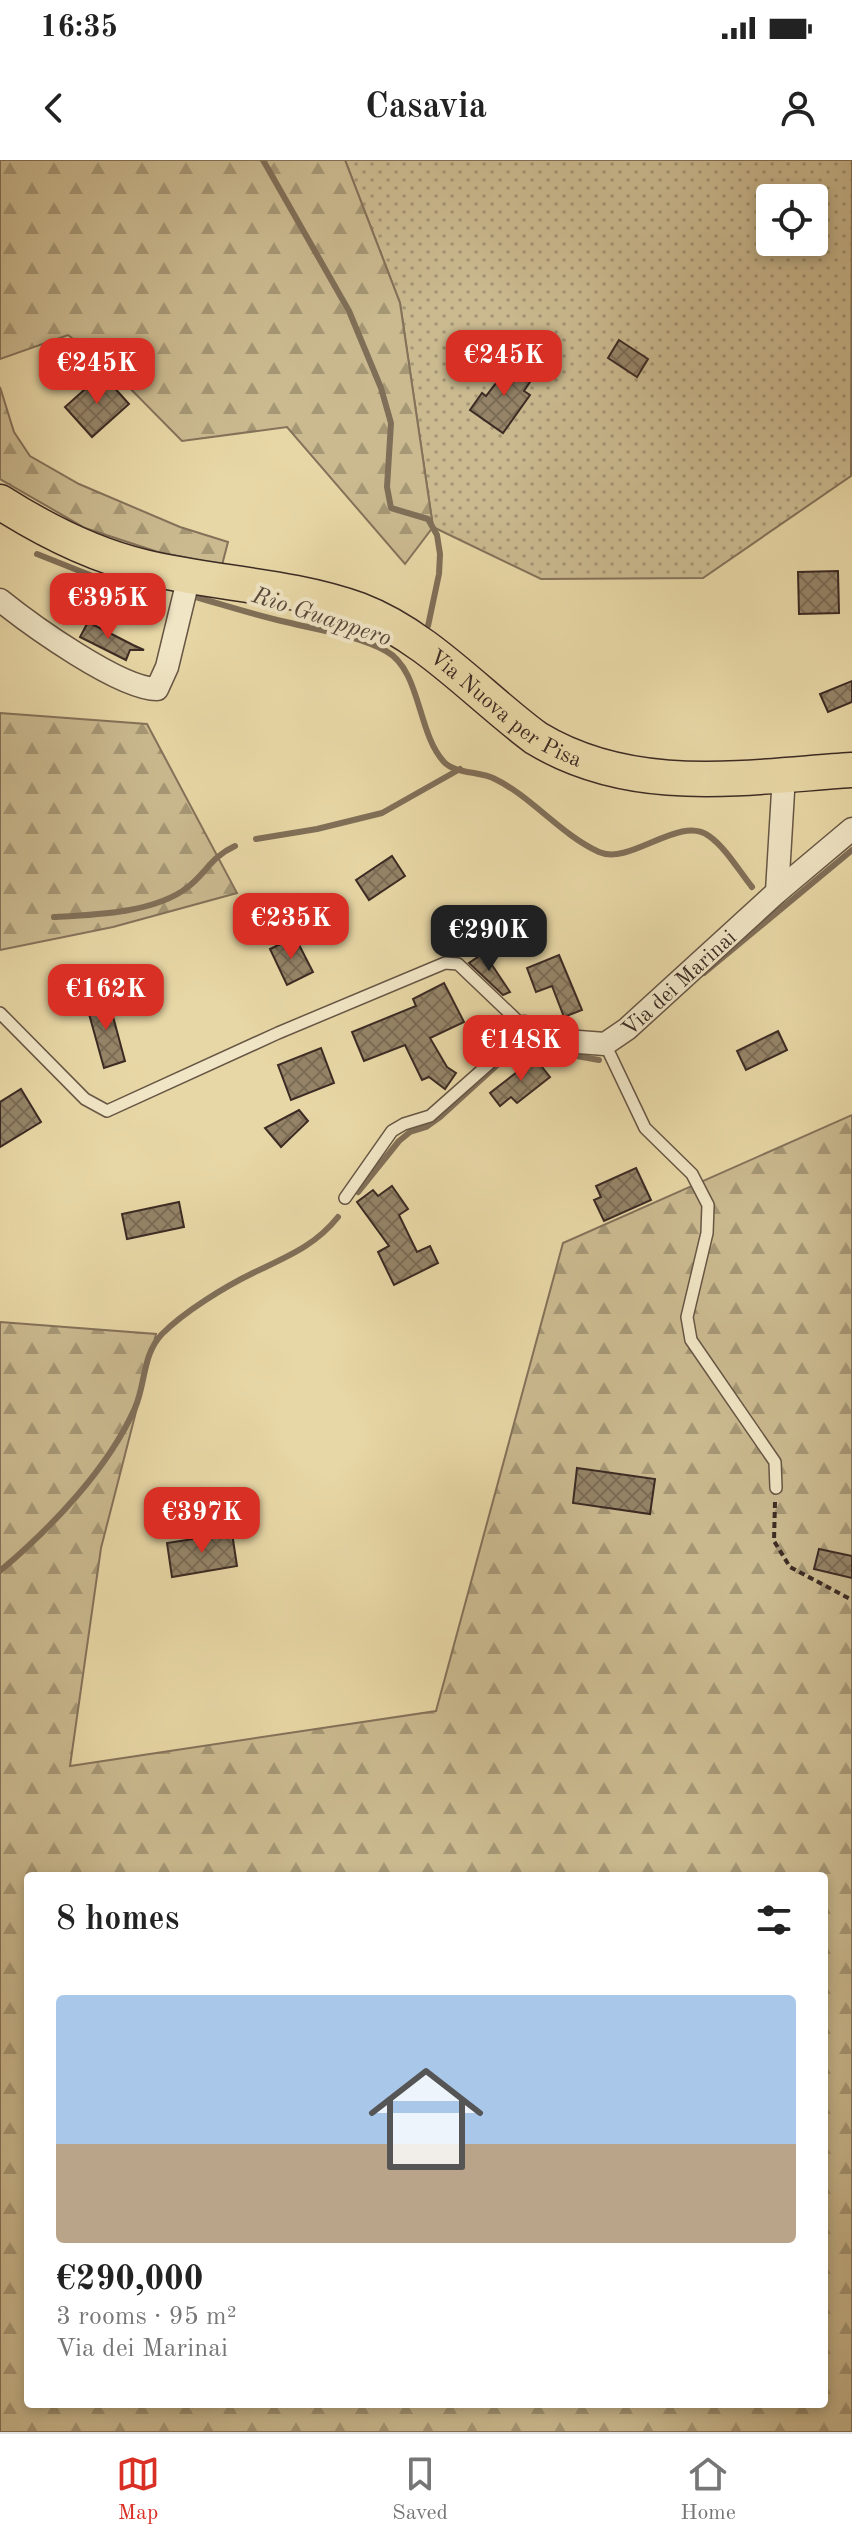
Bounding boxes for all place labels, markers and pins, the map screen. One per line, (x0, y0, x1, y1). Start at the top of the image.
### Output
pin: €245K (448, 330, 560, 398)
pin: €245K (41, 338, 153, 406)
pin: €395K (52, 573, 164, 641)
pin: €235K (235, 893, 347, 961)
pin: €290K (433, 905, 545, 973)
pin: €162K (50, 964, 162, 1032)
pin: €148K (465, 1015, 577, 1083)
pin: €397K (146, 1487, 258, 1555)

